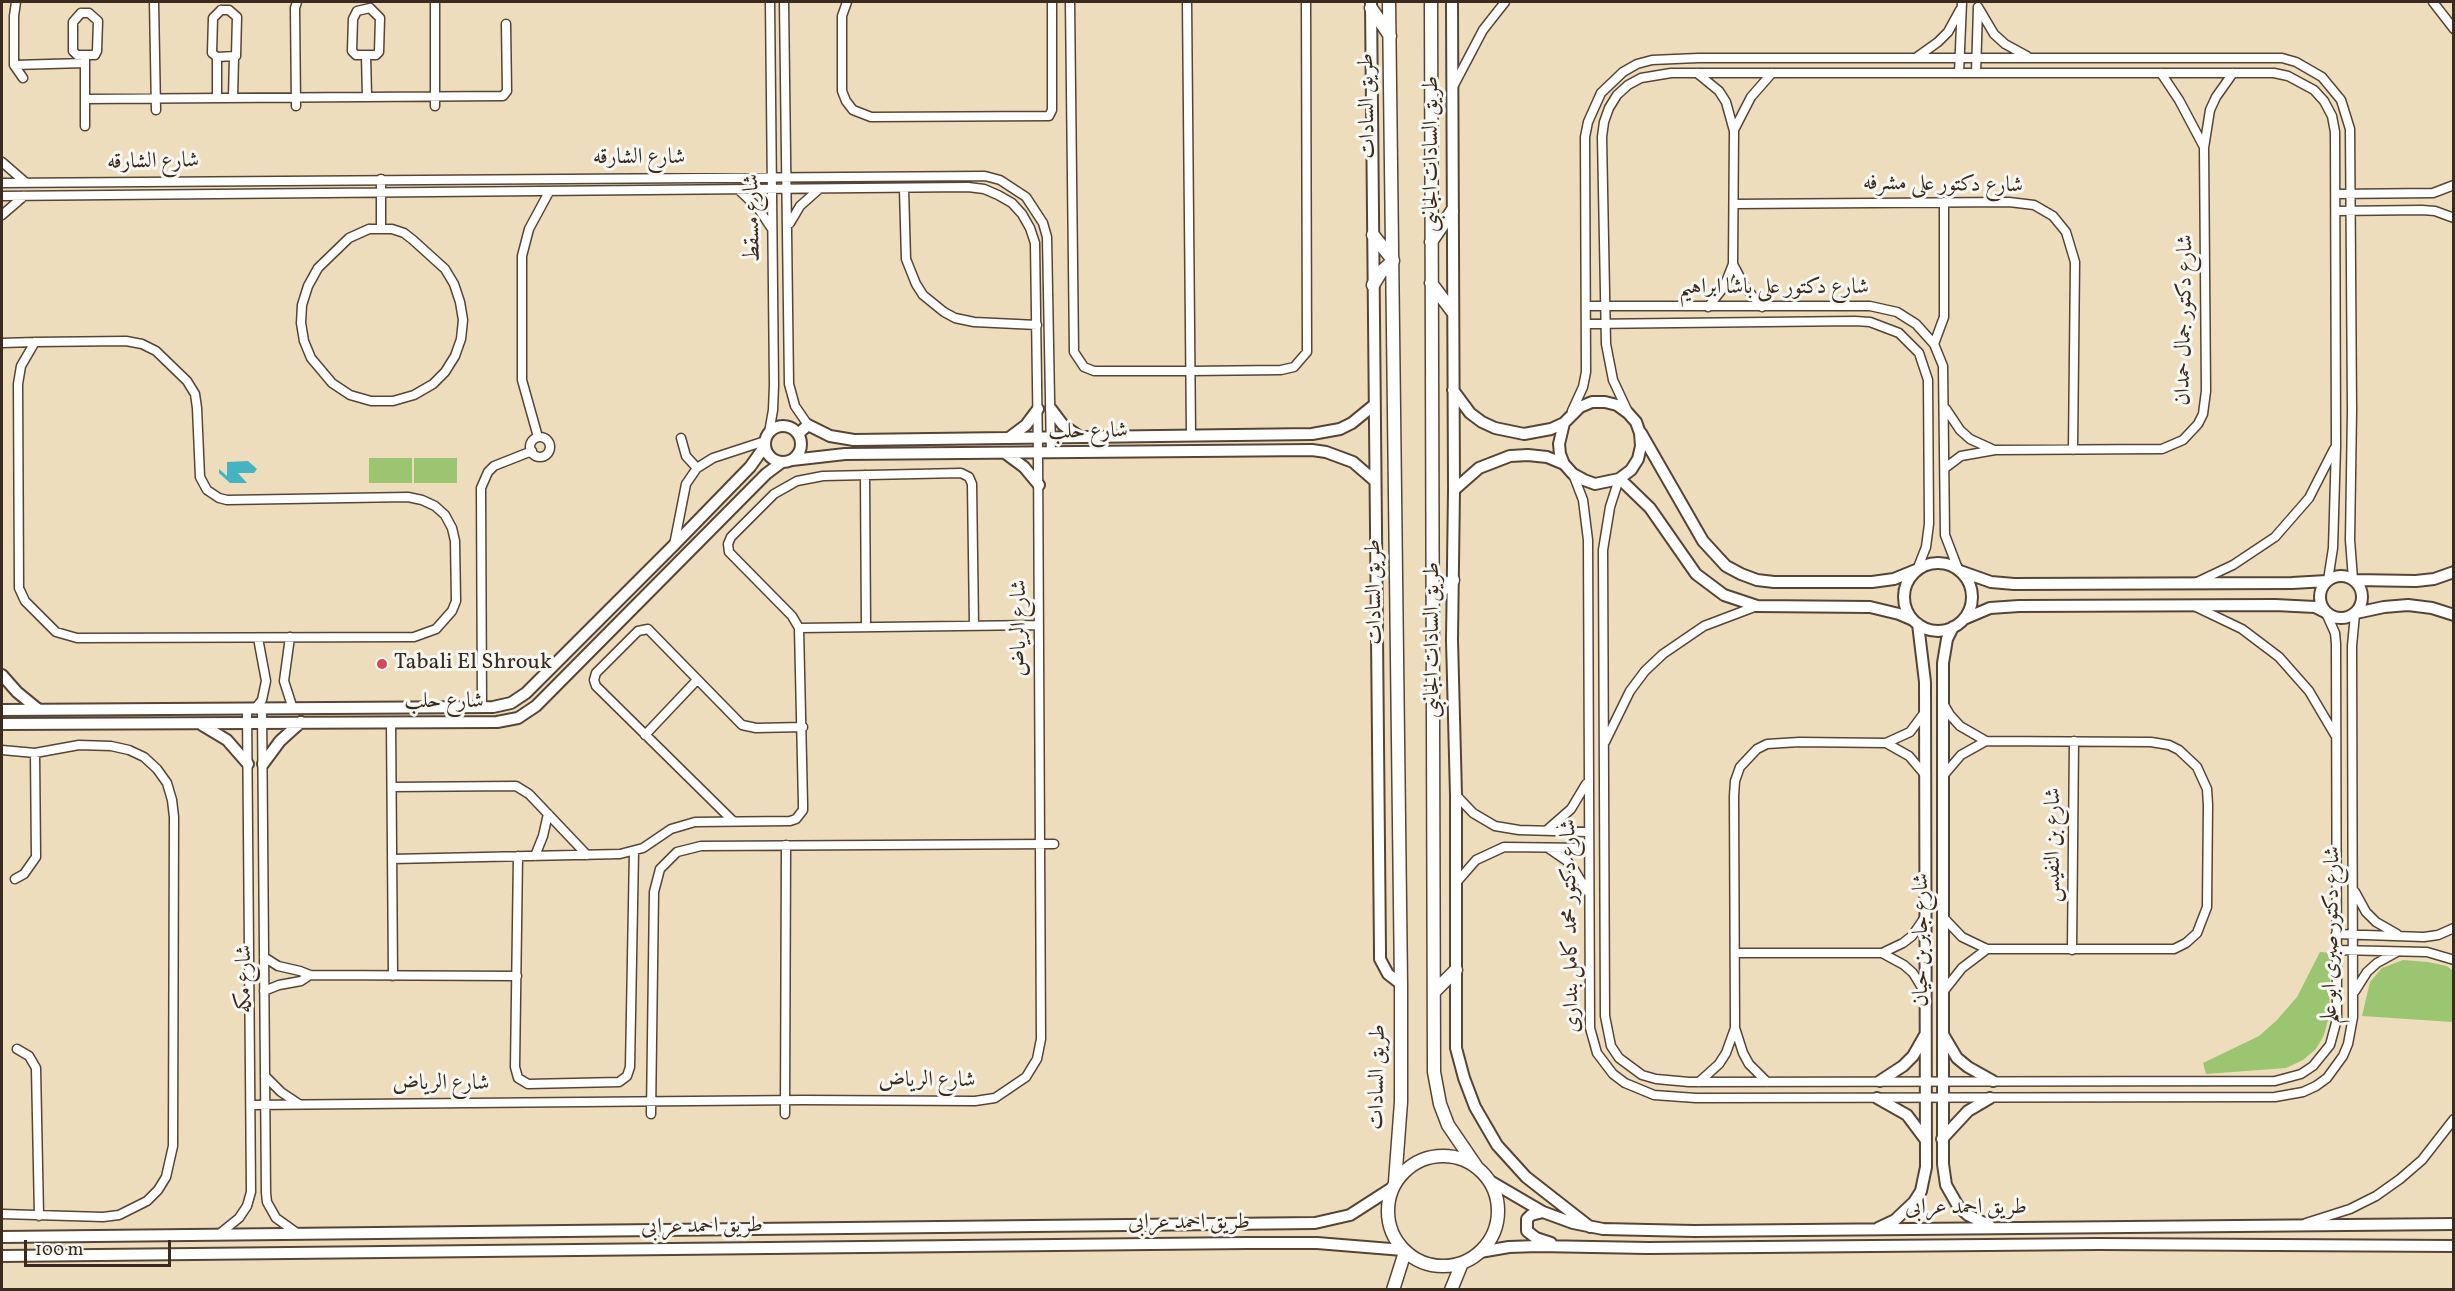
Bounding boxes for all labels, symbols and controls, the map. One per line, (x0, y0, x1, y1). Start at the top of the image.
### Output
street label: طريق السادات (1355, 53, 1383, 159)
street label: طريق السادات الجانبى (1420, 76, 1446, 232)
street label: شارع الشارقه (593, 146, 685, 172)
street label: شارع الشارقه (107, 149, 199, 177)
street label: شارع دكتور على مشرفه (1863, 171, 2023, 201)
street label: شارع مسقط (740, 174, 768, 262)
street label: شارع دكتور جمال حمدان (2171, 234, 2201, 406)
street label: شارع دكتور على باشا ابراهيم (1679, 276, 1869, 302)
street label: شارع حلب (1048, 419, 1128, 447)
street label: طريق السادات (1362, 539, 1390, 645)
street label: طريق السادات الجانبى (1421, 562, 1447, 718)
street label: شارع الرياض (1008, 579, 1034, 677)
place label: Tabali El Shrouk (394, 651, 552, 677)
marker: Tabali El Shrouk (375, 657, 389, 671)
street label: شارع حلب (404, 690, 484, 716)
street label: شارع بن النفيس (2042, 788, 2068, 902)
street label: شارع دكتور محمد كامل بندارى (1557, 819, 1587, 1033)
street label: شارع دكتور صبرى ابو علم (2318, 846, 2348, 1024)
street label: شارع جابر بن حيان (1910, 873, 1936, 1007)
street label: شارع مكه (233, 945, 259, 1013)
street label: طريق السادات (1365, 1024, 1393, 1130)
street label: شارع الرياض (878, 1069, 976, 1095)
street label: شارع الرياض (392, 1072, 490, 1098)
street label: طريق احمد عرابى (1905, 1196, 2027, 1222)
street label: طريق احمد عرابى (1128, 1211, 1250, 1237)
street label: طريق احمد عرابى (641, 1214, 763, 1242)
scale bar (27, 1228, 174, 1266)
text: 100 m (35, 1238, 84, 1263)

